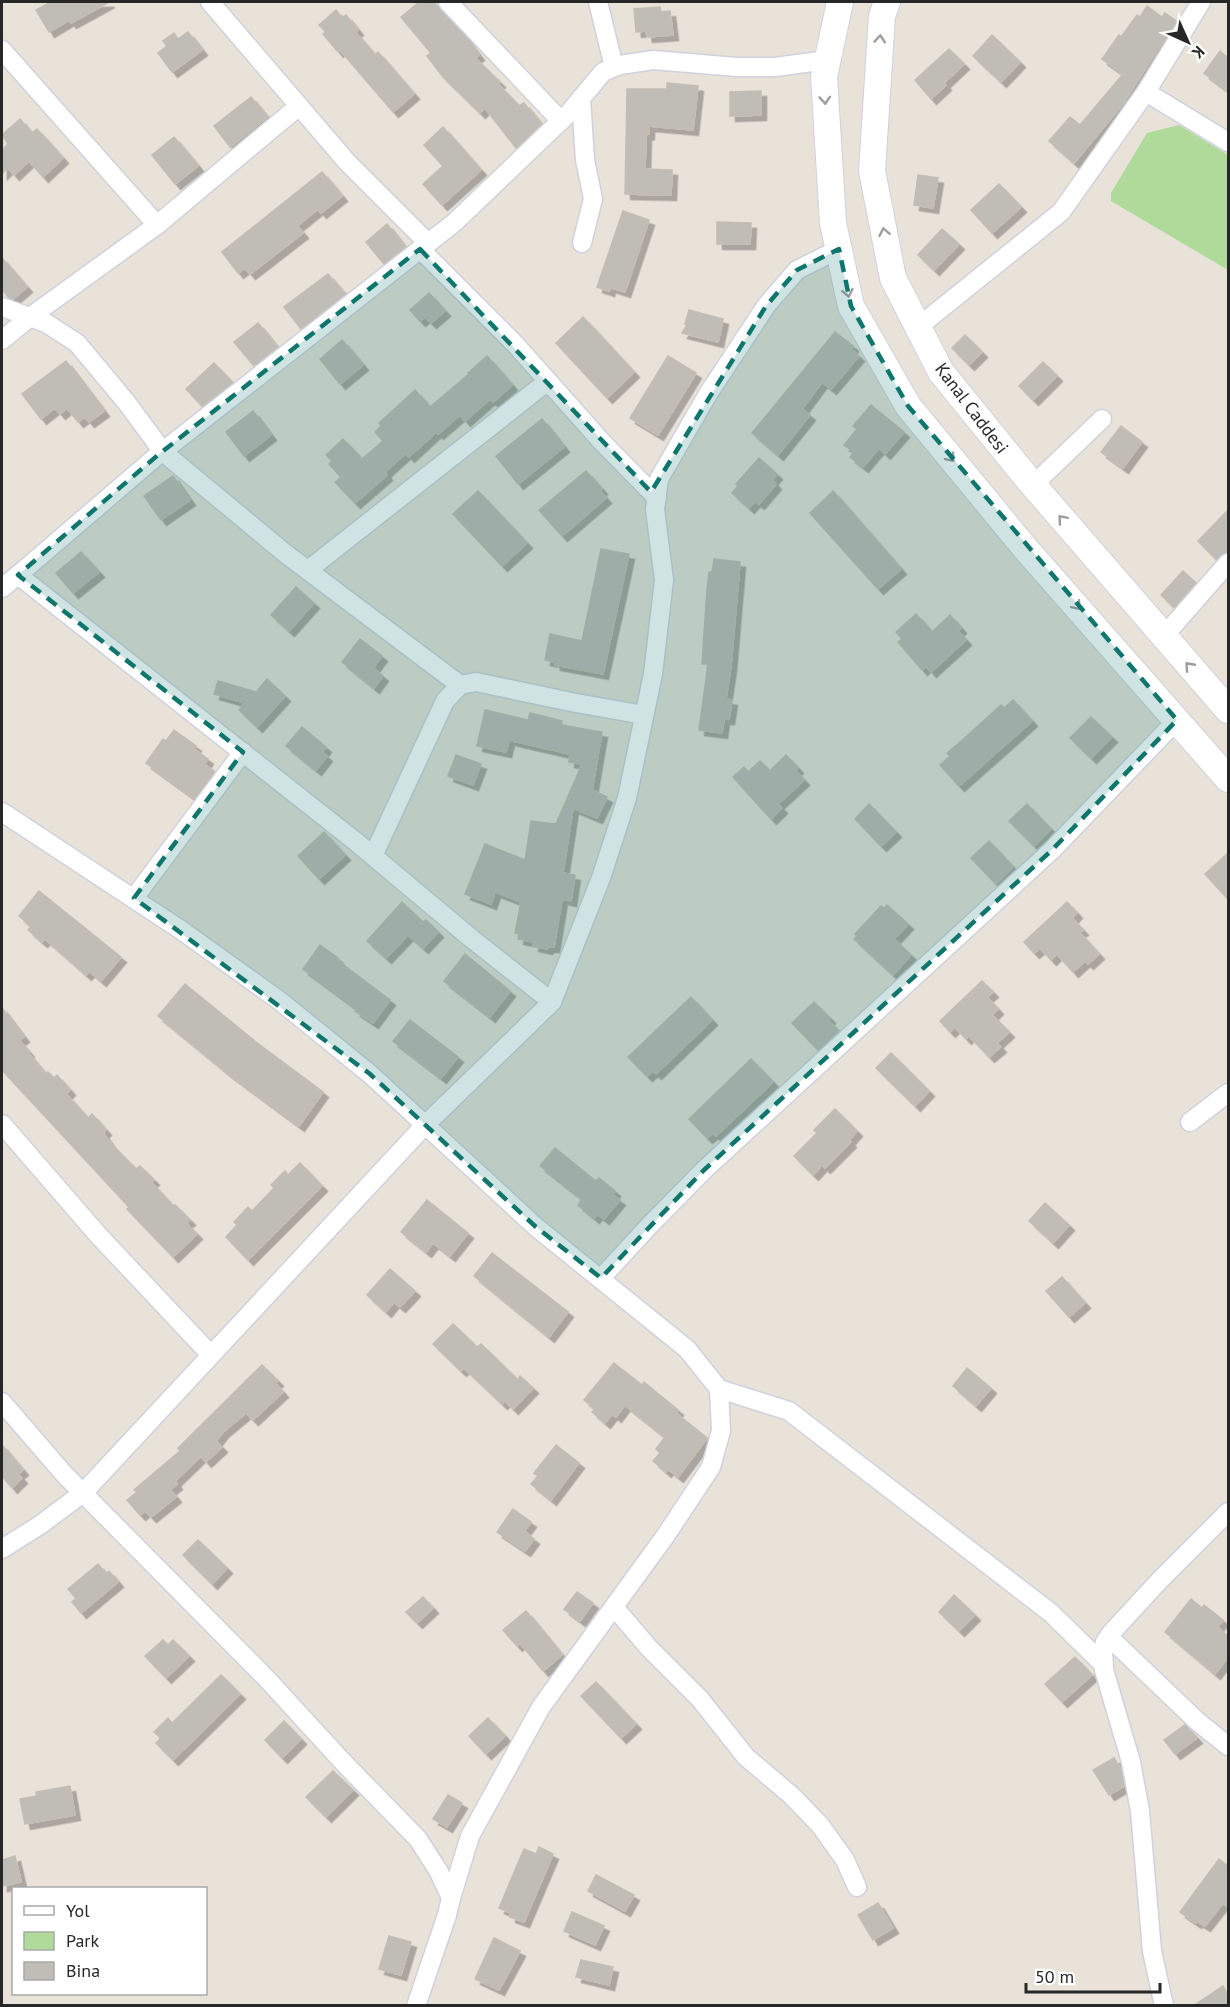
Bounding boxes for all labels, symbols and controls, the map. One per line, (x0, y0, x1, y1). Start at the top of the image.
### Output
north arrow (1158, 12, 1218, 72)
one-way arrow (874, 34, 887, 43)
text: K (1188, 42, 1209, 63)
one-way arrow (819, 96, 832, 105)
one-way arrow (878, 228, 891, 238)
one-way arrow (841, 288, 854, 298)
street label: Kanal Caddesi (930, 358, 1014, 458)
one-way arrow (944, 451, 955, 462)
one-way arrow (1058, 515, 1069, 526)
one-way arrow (1070, 599, 1081, 610)
one-way arrow (1185, 663, 1196, 673)
legend (12, 1887, 207, 1995)
text: Yol (66, 1899, 90, 1922)
text: Park (66, 1929, 99, 1952)
scale bar (1026, 1956, 1160, 1994)
text: Bina (66, 1959, 100, 1982)
text: 50 m (1035, 1965, 1074, 1988)

